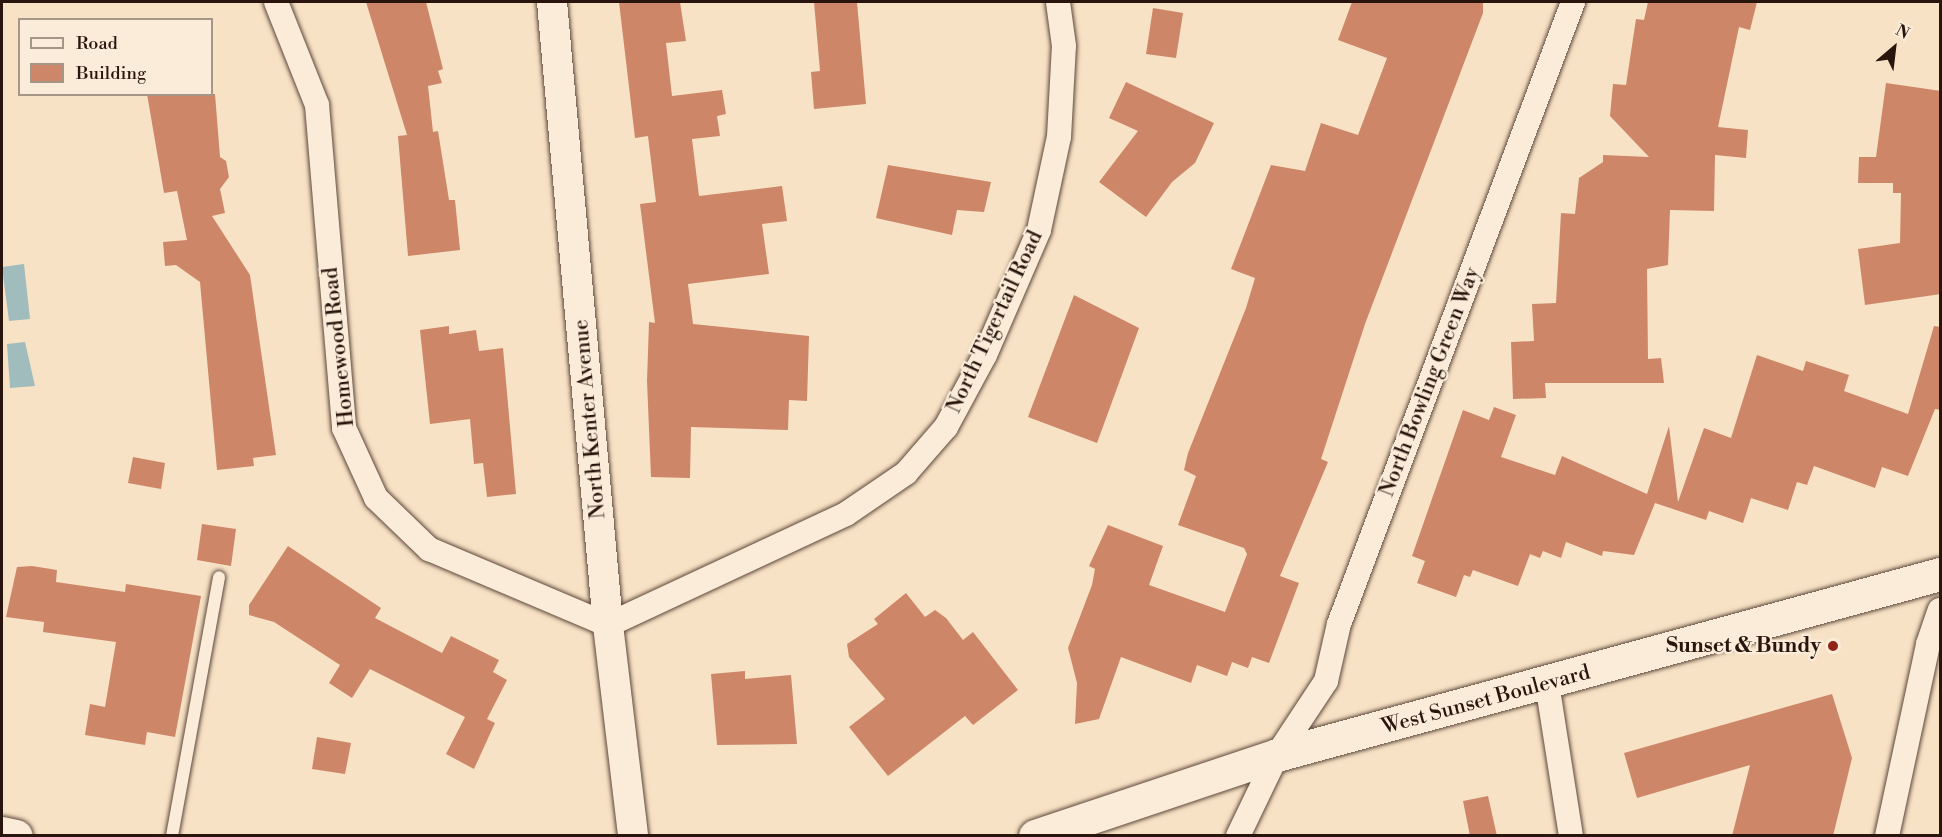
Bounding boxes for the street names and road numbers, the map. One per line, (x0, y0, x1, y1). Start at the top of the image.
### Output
street label: North Tigertail Road (942, 227, 1048, 417)
street label: North Bowling Green Way (1375, 264, 1485, 500)
street label: Homewood Road (318, 266, 360, 428)
street label: North Kenter Avenue (569, 318, 611, 520)
street label: West Sunset Boulevard (1379, 660, 1593, 740)

